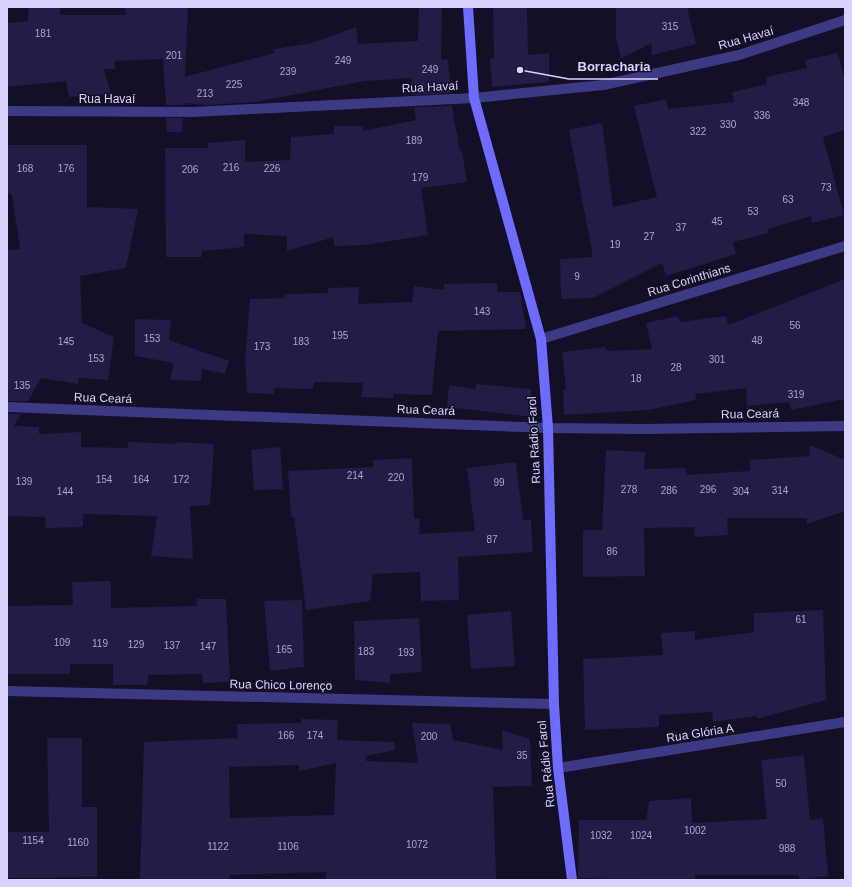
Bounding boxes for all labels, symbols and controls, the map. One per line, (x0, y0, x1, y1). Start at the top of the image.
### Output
house number: 315 (662, 21, 679, 32)
street label: Rua Havaí (717, 23, 776, 53)
house number: 181 (35, 28, 52, 39)
house number: 201 (166, 50, 183, 61)
callout: Borracharia (569, 54, 658, 79)
house number: 249 (335, 55, 352, 66)
text: Borracharia (578, 59, 651, 74)
house number: 249 (422, 64, 439, 75)
house number: 239 (280, 66, 297, 77)
street label: Rua Havaí (401, 78, 459, 95)
house number: 225 (226, 79, 243, 90)
house number: 213 (197, 88, 214, 99)
street label: Rua Havaí (79, 92, 136, 106)
house number: 348 (793, 97, 810, 108)
house number: 336 (754, 110, 771, 121)
house number: 330 (720, 119, 737, 130)
house number: 322 (690, 126, 707, 137)
house number: 189 (406, 135, 423, 146)
house number: 216 (223, 162, 240, 173)
house number: 168 (17, 163, 34, 174)
house number: 176 (58, 163, 75, 174)
house number: 226 (264, 163, 281, 174)
house number: 206 (182, 164, 199, 175)
house number: 179 (412, 172, 429, 183)
house number: 73 (820, 182, 832, 193)
house number: 63 (782, 194, 794, 205)
house number: 53 (747, 206, 759, 217)
house number: 45 (711, 216, 723, 227)
house number: 37 (675, 222, 687, 233)
house number: 27 (643, 231, 655, 242)
house number: 19 (609, 239, 621, 250)
street label: Rua Corinthians (646, 261, 732, 299)
house number: 9 (574, 271, 580, 282)
house number: 143 (474, 306, 491, 317)
house number: 56 (789, 320, 801, 331)
house number: 195 (332, 330, 349, 341)
house number: 153 (144, 333, 161, 344)
house number: 48 (751, 335, 763, 346)
house number: 145 (58, 336, 75, 347)
house number: 183 (293, 336, 310, 347)
house number: 173 (254, 341, 271, 352)
house number: 153 (88, 353, 105, 364)
house number: 301 (709, 354, 726, 365)
house number: 28 (670, 362, 682, 373)
house number: 18 (630, 373, 642, 384)
house number: 135 (14, 380, 31, 391)
house number: 319 (788, 389, 805, 400)
street label: Rua Ceará (74, 390, 133, 406)
street label: Rua Rádio Farol (525, 396, 543, 484)
street label: Rua Ceará (397, 402, 456, 418)
street label: Rua Ceará (721, 406, 779, 422)
house number: 214 (347, 470, 364, 481)
house number: 220 (388, 472, 405, 483)
house number: 154 (96, 474, 113, 485)
house number: 164 (133, 474, 150, 485)
house number: 172 (173, 474, 190, 485)
house number: 139 (16, 476, 33, 487)
house number: 99 (493, 477, 505, 488)
house number: 278 (621, 484, 638, 495)
house number: 296 (700, 484, 717, 495)
house number: 286 (661, 485, 678, 496)
house number: 314 (772, 485, 789, 496)
house number: 144 (57, 486, 74, 497)
house number: 304 (733, 486, 750, 497)
house number: 87 (486, 534, 498, 545)
house number: 86 (606, 546, 618, 557)
house number: 61 (795, 614, 807, 625)
house number: 109 (54, 637, 71, 648)
house number: 119 (92, 638, 108, 649)
house number: 129 (128, 639, 145, 650)
house number: 137 (164, 640, 181, 651)
house number: 147 (200, 641, 217, 652)
house number: 165 (276, 644, 293, 655)
house number: 183 (358, 646, 375, 657)
house number: 193 (398, 647, 415, 658)
street label: Rua Chico Lorenço (230, 677, 333, 693)
street label: Rua Rádio Farol (534, 720, 558, 808)
street label: Rua Glória A (665, 721, 735, 745)
house number: 166 (278, 730, 295, 741)
house number: 174 (307, 730, 324, 741)
house number: 200 (421, 731, 438, 742)
house number: 35 (516, 750, 528, 761)
house number: 50 (775, 778, 787, 789)
house number: 1002 (684, 825, 707, 836)
house number: 1032 (590, 830, 613, 841)
house number: 1024 (630, 830, 653, 841)
house number: 1154 (22, 835, 44, 846)
house number: 1160 (67, 837, 89, 848)
house number: 1072 (406, 839, 429, 850)
house number: 1122 (207, 841, 229, 852)
house number: 1106 (277, 841, 299, 852)
house number: 988 (779, 843, 796, 854)

